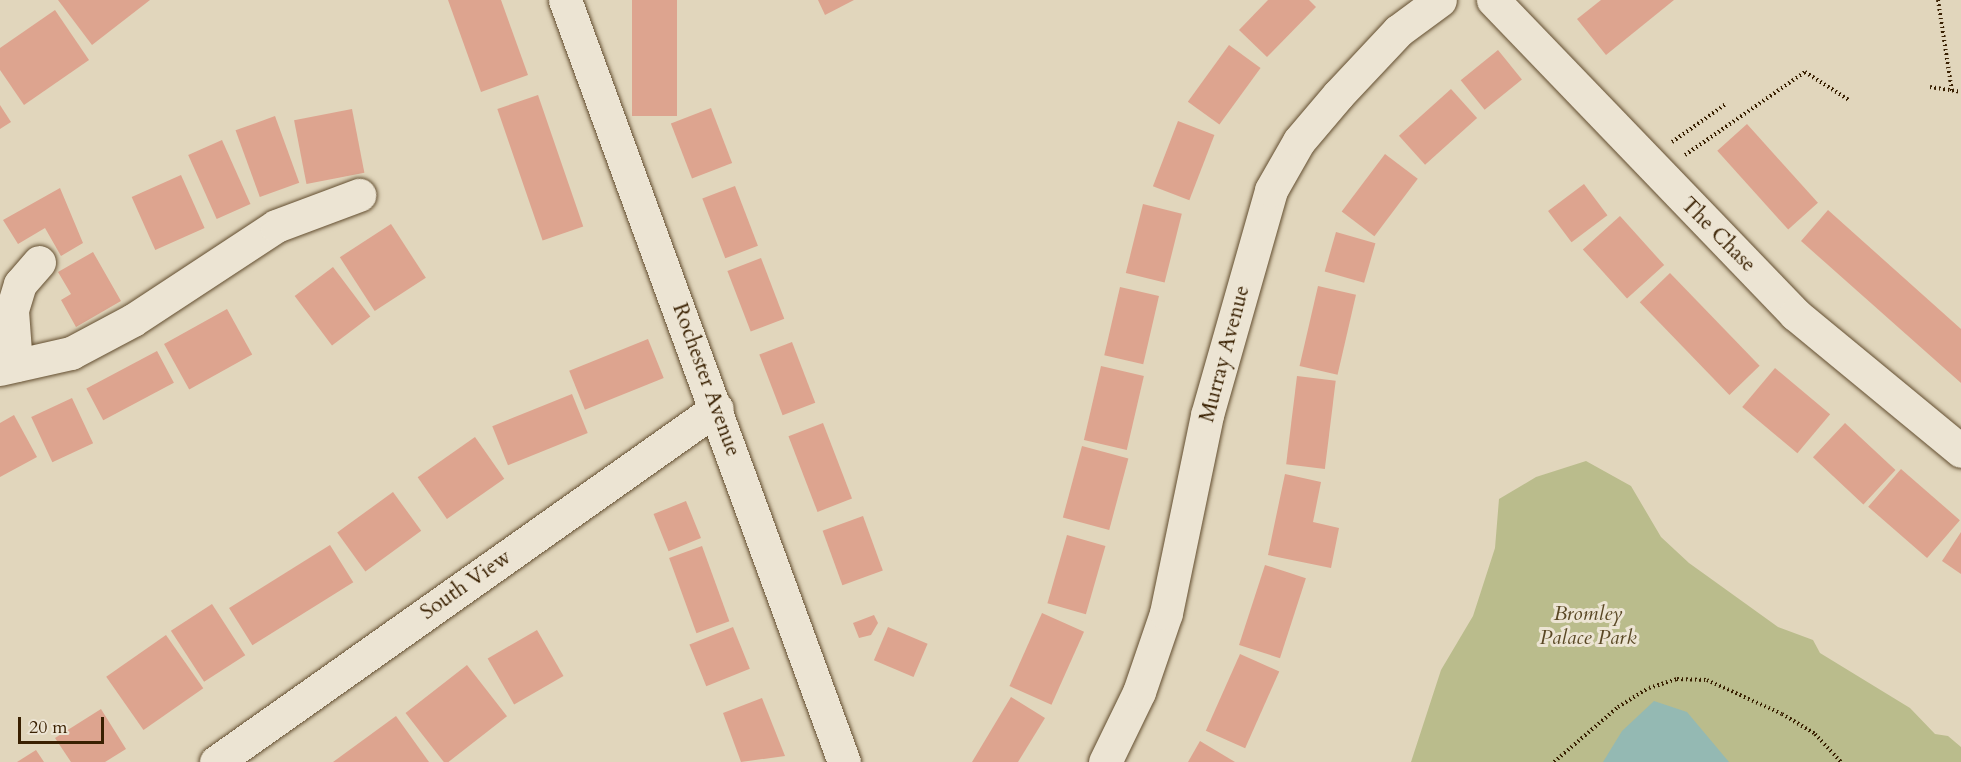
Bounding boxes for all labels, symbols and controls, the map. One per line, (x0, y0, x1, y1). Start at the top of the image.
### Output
street label: The Chase (1675, 192, 1761, 278)
street label: Murray Avenue (1195, 283, 1255, 425)
street label: Rochester Avenue (667, 300, 745, 460)
street label: South View (416, 545, 516, 625)
park label: Bromley Palace Park (1539, 601, 1637, 651)
scale bar (21, 705, 106, 743)
text: 20 m (29, 715, 68, 740)

